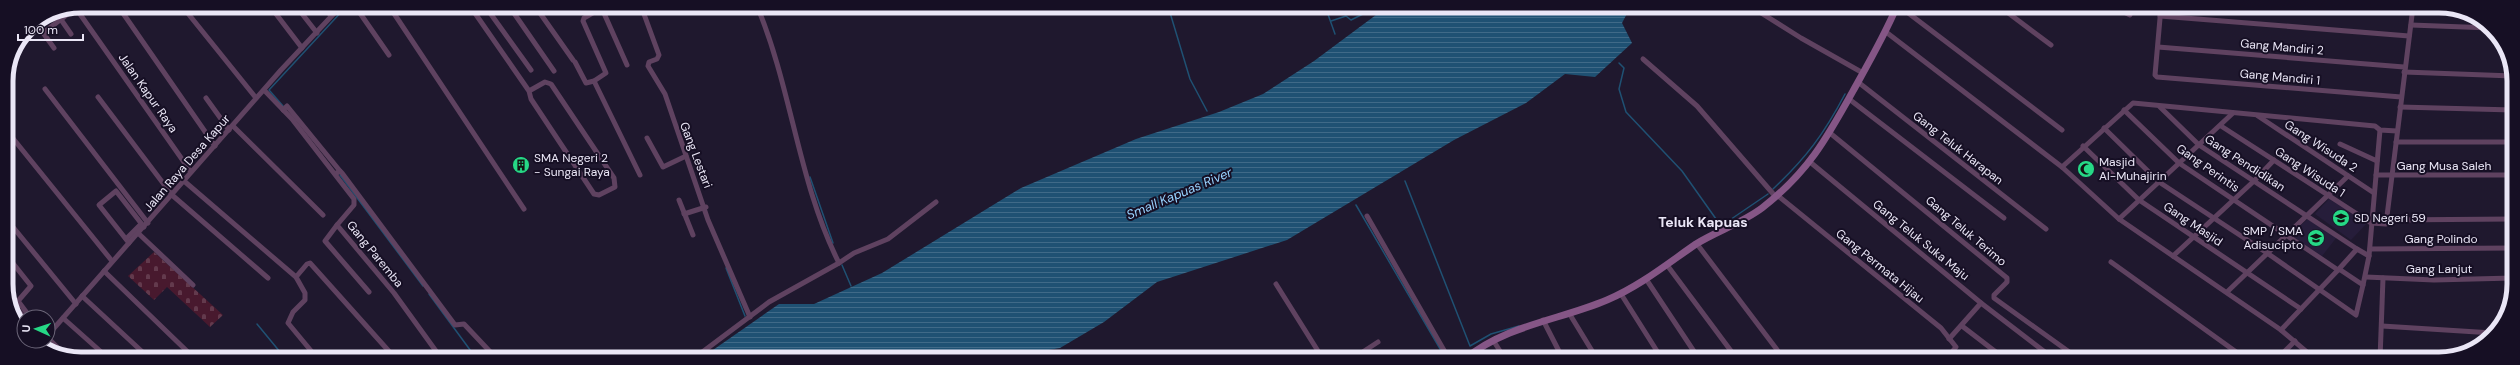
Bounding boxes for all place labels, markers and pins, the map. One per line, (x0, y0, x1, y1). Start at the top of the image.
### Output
place label: SMA Negeri 2 - Sungai Raya (534, 150, 610, 180)
place label: Masjid Al-Muhajirin (2099, 154, 2167, 184)
building icon: SMA Negeri 2 - Sungai Raya (511, 155, 531, 175)
mosque icon: Masjid Al-Muhajirin (2076, 159, 2096, 179)
school or university icon: SD Negeri 59 (2331, 208, 2351, 228)
place label: SD Negeri 59 (2354, 210, 2426, 226)
place label: SMP / SMA Adisucipto (2243, 223, 2303, 253)
school or university icon: SMP / SMA Adisucipto (2306, 228, 2326, 248)

